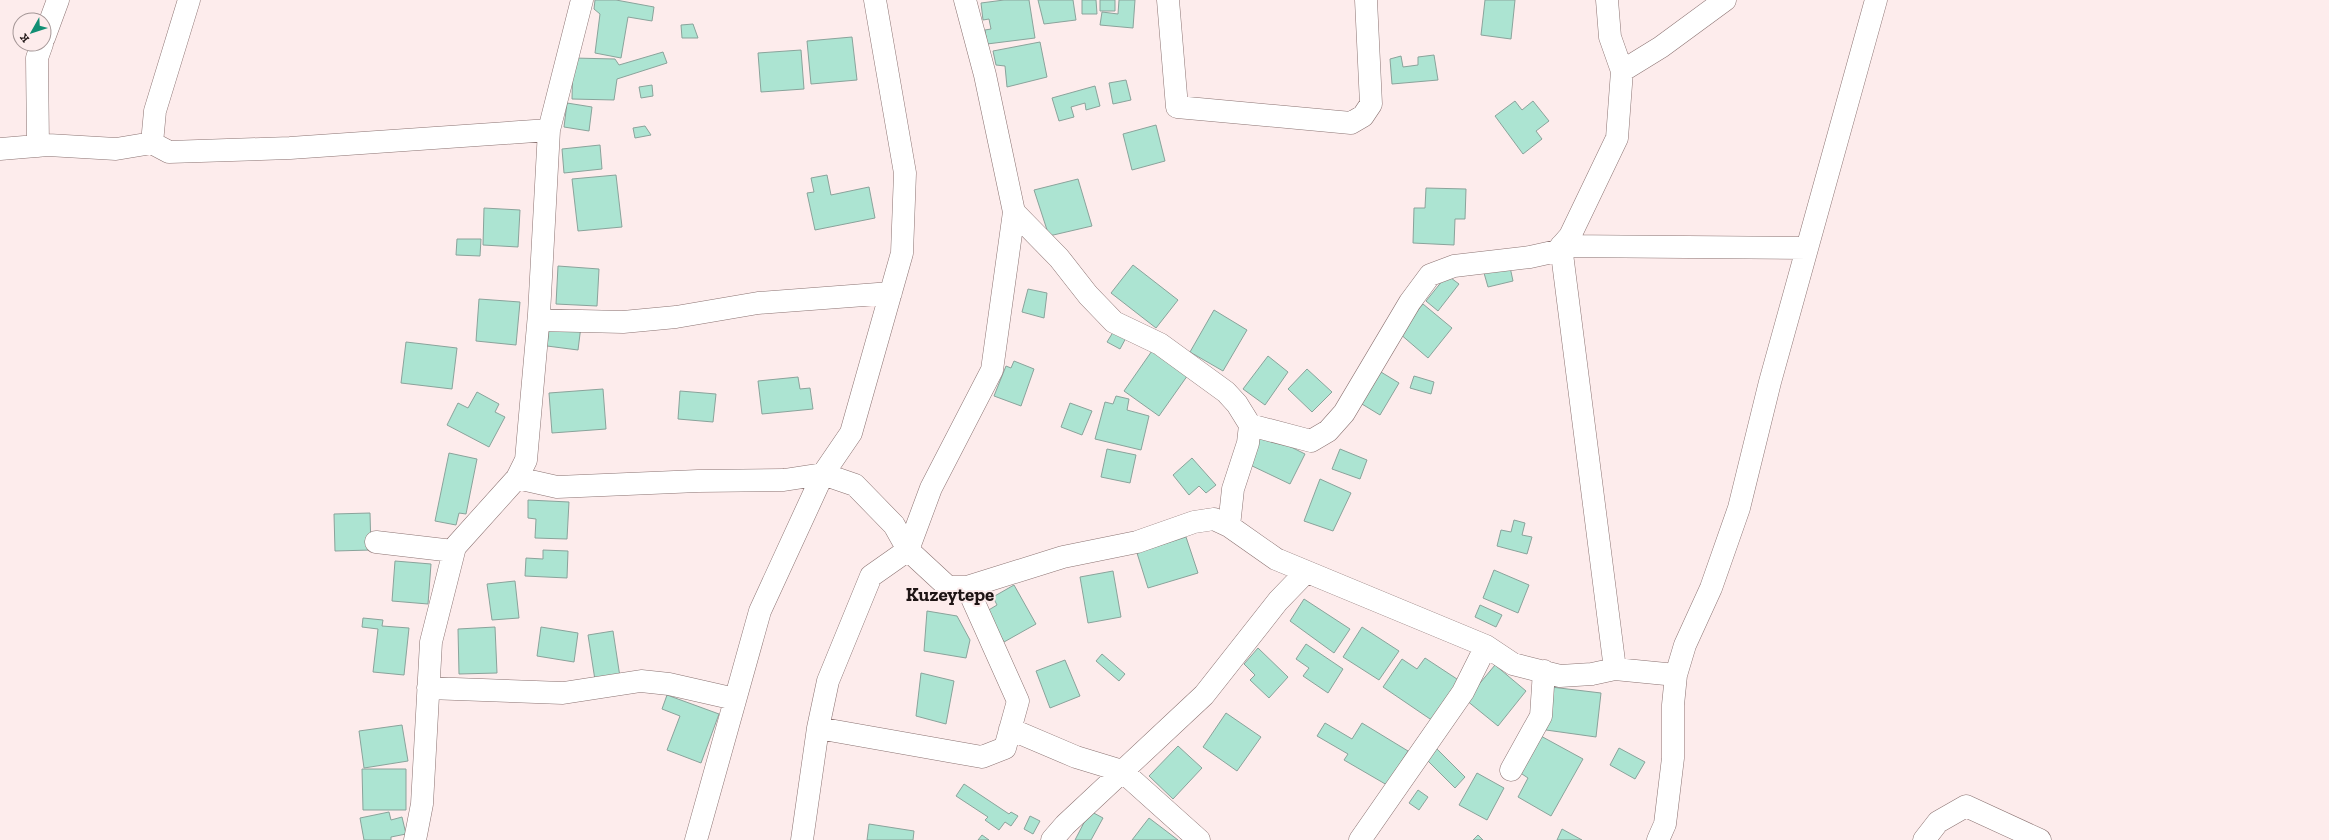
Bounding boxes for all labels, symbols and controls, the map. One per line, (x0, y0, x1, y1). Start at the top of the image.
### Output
north arrow (12, 12, 52, 52)
text: K (17, 31, 32, 45)
district label: Kuzeytepe (906, 583, 994, 606)

